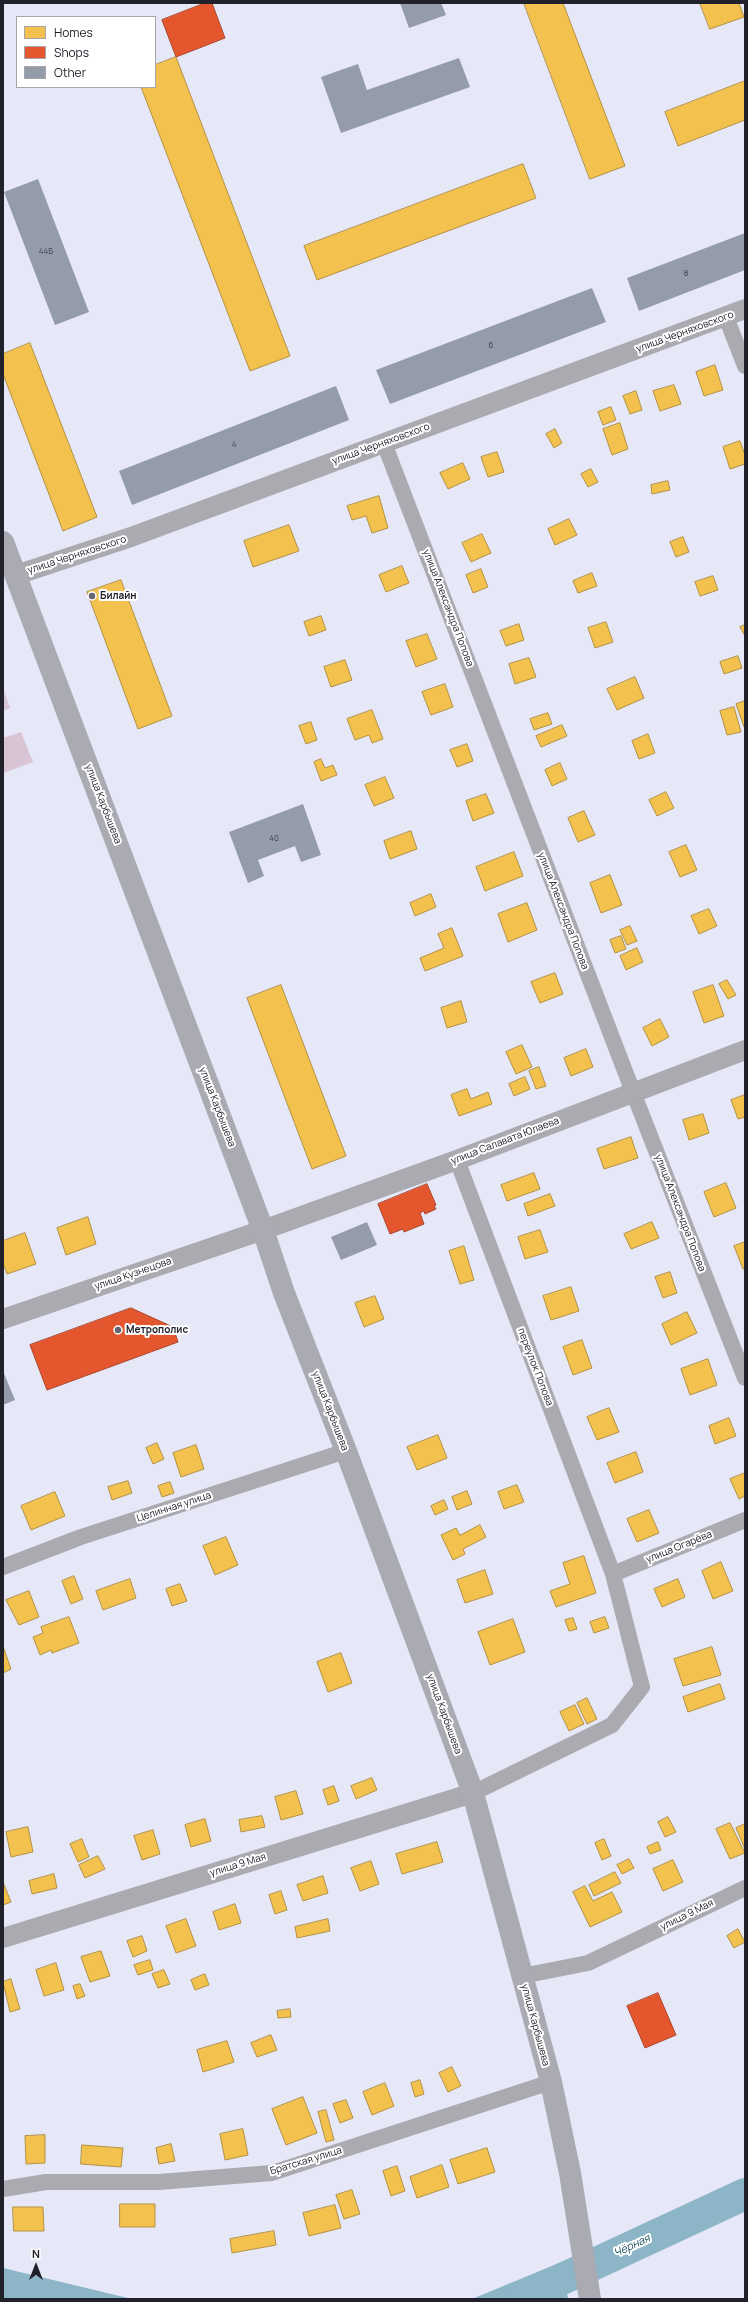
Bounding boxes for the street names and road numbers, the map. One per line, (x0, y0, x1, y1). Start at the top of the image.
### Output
street label: улица Черняховского (635, 309, 735, 355)
street label: улица Черняховского (331, 421, 431, 467)
street label: улица Черняховского (26, 533, 128, 577)
street label: улица Александра Попова (420, 548, 476, 668)
street label: улица Карбышева (82, 762, 124, 846)
street label: улица Александра Попова (535, 851, 591, 971)
street label: улица Карбышева (196, 1065, 238, 1149)
street label: улица Салавата Юлаева (449, 1115, 561, 1167)
street label: улица Александра Попова (652, 1153, 708, 1273)
street label: улица Кузнецова (93, 1255, 173, 1293)
street label: переулок Попова (515, 1326, 555, 1408)
street label: улица Карбышева (309, 1369, 351, 1453)
street label: Целинная улица (135, 1489, 213, 1525)
street label: улица Огарёва (644, 1528, 714, 1566)
street label: улица Карбышева (424, 1672, 464, 1756)
street label: улица 9 Мая (209, 1851, 267, 1879)
street label: улица 9 Мая (658, 1897, 716, 1933)
street label: улица Карбышева (518, 1983, 552, 2067)
street label: Братская улица (269, 2144, 343, 2178)

